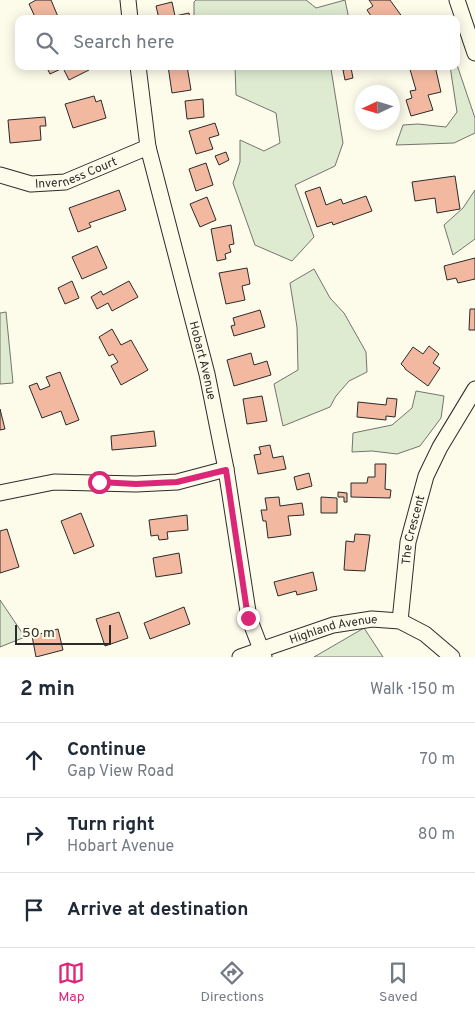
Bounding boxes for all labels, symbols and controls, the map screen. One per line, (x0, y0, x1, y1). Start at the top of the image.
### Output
search box (15, 15, 460, 70)
icon: search (33, 29, 61, 57)
text: Search here (73, 31, 175, 55)
north arrow (355, 85, 400, 130)
street label: Inverness Court (35, 154, 120, 193)
street label: Hobart Avenue (185, 320, 219, 401)
route start (88, 471, 111, 494)
street label: The Crescent (399, 494, 429, 566)
route end (237, 607, 260, 630)
street label: Highland Avenue (287, 612, 378, 648)
scale bar (15, 622, 111, 645)
text: 50 m (22, 625, 55, 642)
text: 2 min (20, 676, 75, 703)
text: Walk · 150 m (370, 680, 455, 700)
text: Continue (67, 738, 146, 762)
icon: ahead (20, 746, 48, 774)
text: 70 m (420, 750, 455, 770)
text: Gap View Road (67, 762, 174, 782)
text: Turn right (67, 813, 155, 837)
icon: right (20, 821, 48, 849)
text: 80 m (418, 825, 455, 845)
text: Hobart Avenue (67, 837, 174, 857)
icon: arrive (20, 896, 48, 924)
text: Arrive at destination (67, 898, 248, 922)
tab: Map (57, 959, 85, 1006)
tab: Directions (200, 959, 264, 1006)
tab: Saved (379, 959, 418, 1006)

